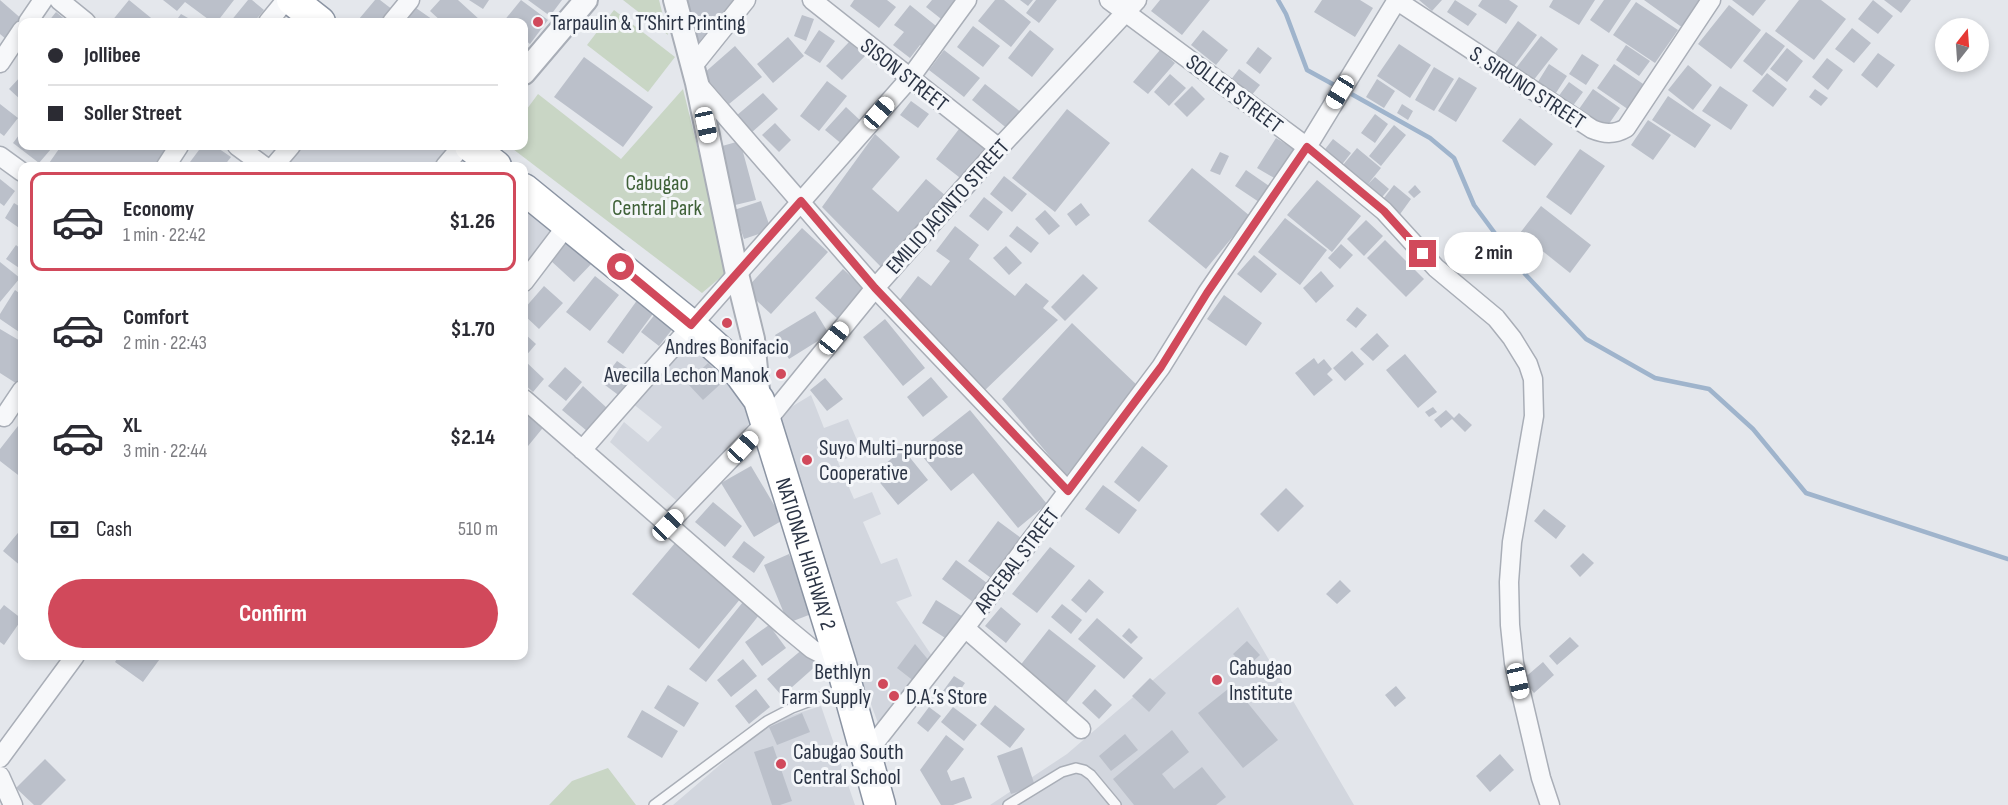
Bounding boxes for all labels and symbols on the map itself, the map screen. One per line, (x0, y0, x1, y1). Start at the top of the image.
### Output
place label: Tarpaulin & T’Shirt Printing (550, 10, 746, 37)
marker: Tarpaulin & T’Shirt Printing (531, 15, 545, 29)
north arrow (1935, 18, 1989, 72)
street label: SISON STREET (855, 32, 954, 118)
street label: S. SIRUNO STREET (1464, 41, 1590, 136)
street label: SOLLER STREET (1180, 49, 1288, 140)
car (1323, 72, 1357, 112)
car (860, 94, 898, 132)
car (693, 106, 719, 144)
street label: EMILIO JACINTO STREET (881, 134, 1016, 280)
park label: Cabugao Central Park (612, 170, 702, 222)
callout: 2 min (1444, 233, 1543, 275)
route end (1409, 240, 1436, 267)
route start (607, 253, 634, 280)
marker: Andres Bonifacio (720, 316, 734, 330)
car (816, 318, 852, 358)
place label: Andres Bonifacio (664, 334, 789, 361)
place label: Avecilla Lechon Manok (603, 362, 770, 389)
marker: Avecilla Lechon Manok (774, 367, 788, 381)
car (724, 428, 762, 466)
place label: Suyo Multi-purpose Cooperative (819, 435, 963, 487)
marker: Suyo Multi-purpose Cooperative (800, 453, 814, 467)
street label: NATIONAL HIGHWAY 2 (769, 474, 842, 634)
street label: ARCEBAL STREET (968, 503, 1066, 620)
car (649, 506, 687, 544)
place label: Cabugao Institute (1229, 655, 1293, 707)
place label: Bethlyn Farm Supply (781, 659, 872, 711)
car (1505, 661, 1531, 701)
marker: Cabugao Institute (1210, 673, 1224, 687)
marker: Bethlyn Farm Supply (876, 677, 890, 691)
place label: D.A.’s Store (906, 684, 987, 711)
marker: D.A.’s Store (887, 689, 901, 703)
place label: Cabugao South Central School (793, 739, 904, 791)
marker: Cabugao South Central School (774, 757, 788, 771)

